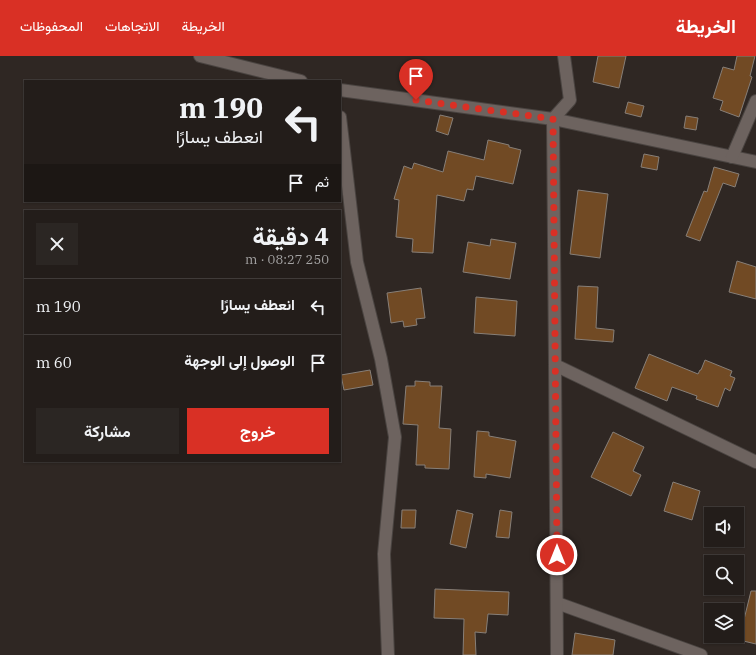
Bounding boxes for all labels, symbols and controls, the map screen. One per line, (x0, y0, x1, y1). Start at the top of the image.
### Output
text: الخريطة (676, 14, 736, 38)
text: المحفوظات (20, 17, 83, 35)
text: الاتجاهات (105, 17, 159, 35)
text: الخريطة (181, 17, 225, 35)
pin (399, 59, 433, 100)
icon: arrive (405, 65, 427, 87)
text: 190 m (179, 89, 263, 126)
icon: left (277, 96, 329, 148)
text: انعطف يسارًا (176, 125, 263, 148)
icon: arrive (285, 172, 307, 194)
text: ثم (315, 172, 329, 191)
text: 4 دقيقة (252, 220, 329, 252)
button: close (36, 223, 78, 265)
text: 250 m · 08:27 (245, 251, 329, 268)
text: انعطف يسارًا (221, 295, 295, 314)
icon: left (307, 296, 329, 318)
text: 190 m (36, 297, 81, 316)
text: الوصول إلى الوجهة (184, 351, 295, 370)
icon: arrive (307, 352, 329, 374)
text: 60 m (36, 353, 72, 372)
button: مشاركة (36, 408, 179, 454)
button: خروج (187, 408, 329, 454)
map controls (704, 507, 744, 643)
button: sound (704, 507, 744, 547)
position arrow (536, 534, 578, 576)
button: search (704, 555, 744, 595)
button: layers (704, 603, 744, 643)

